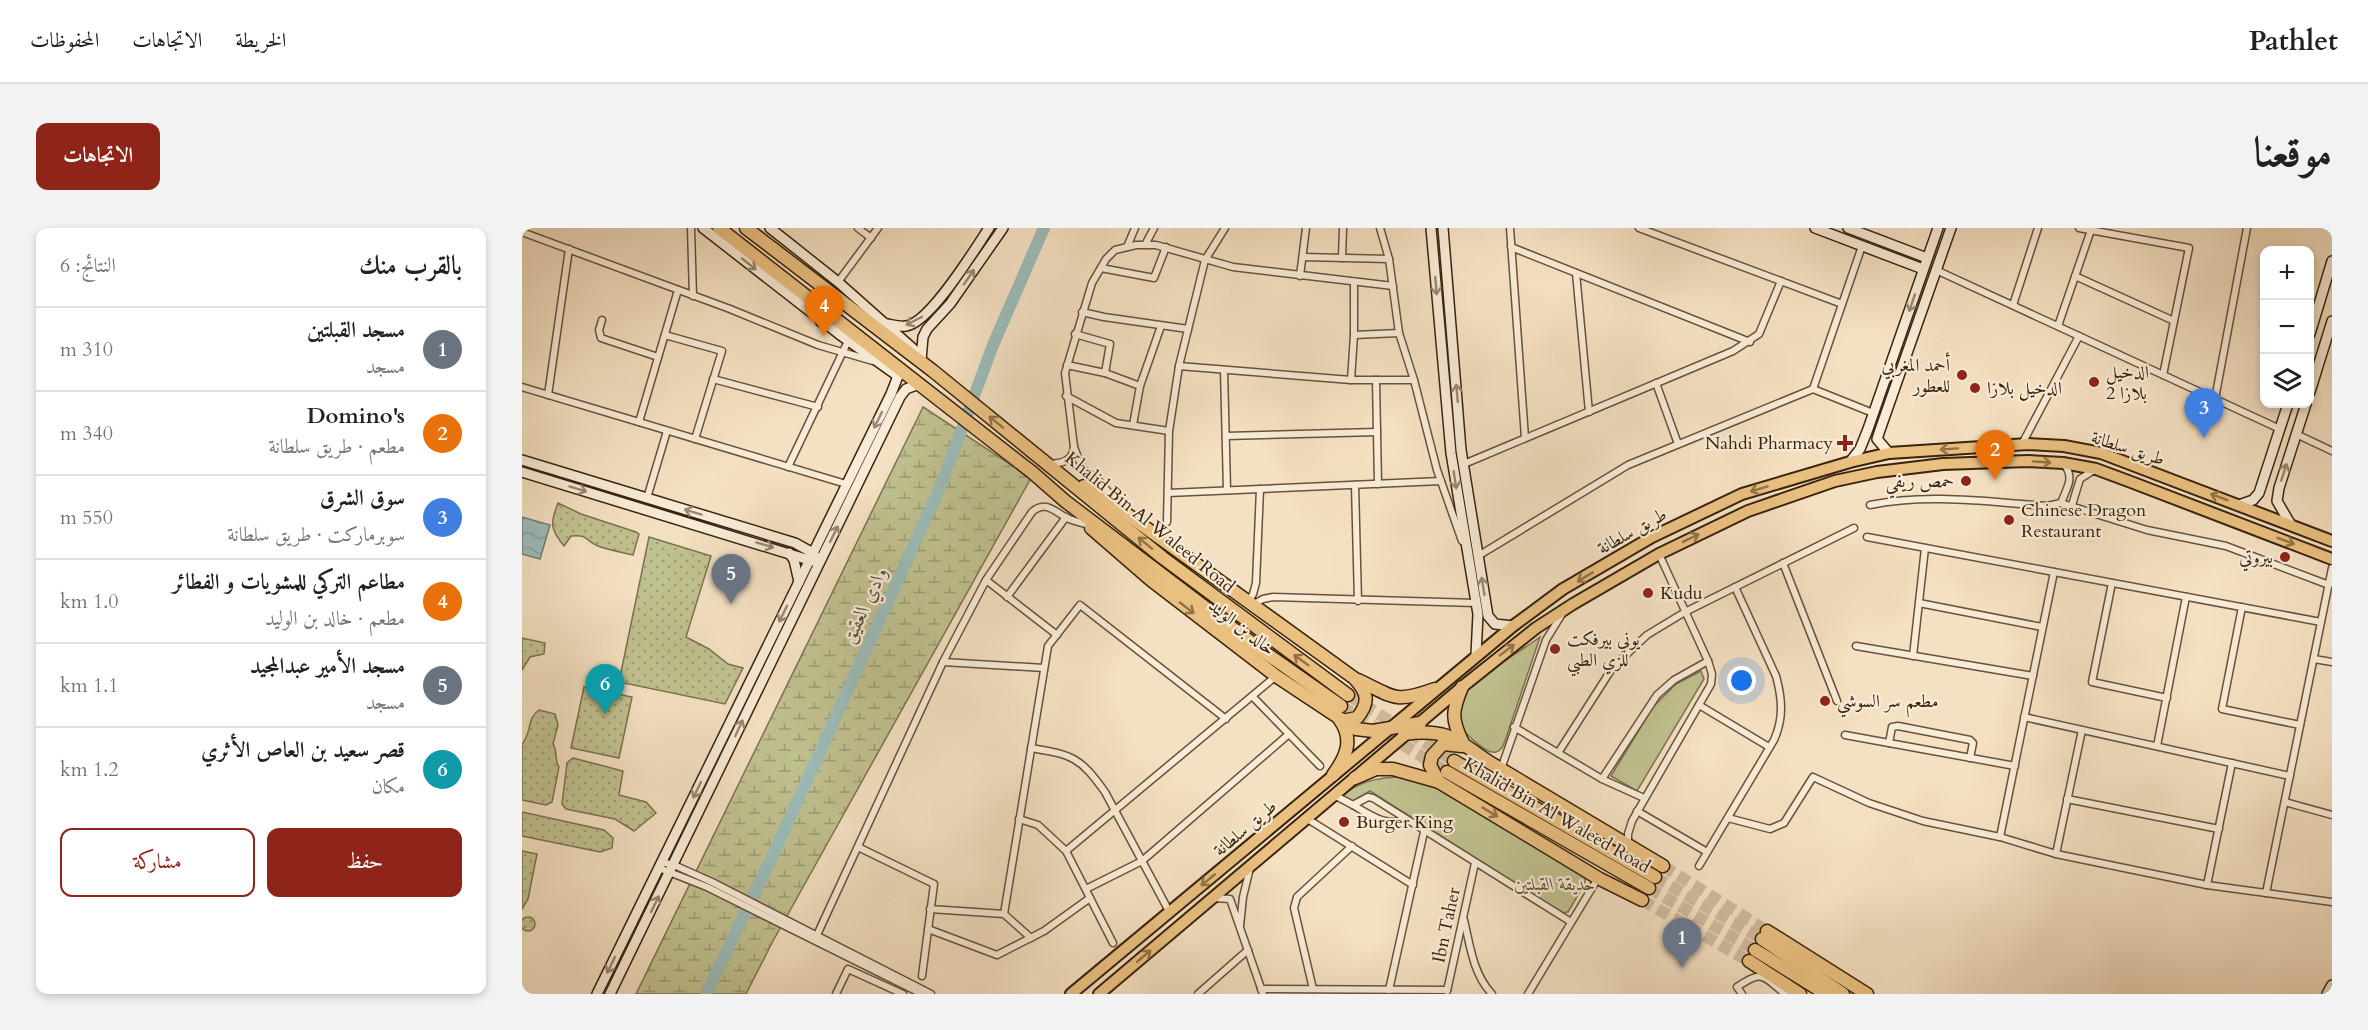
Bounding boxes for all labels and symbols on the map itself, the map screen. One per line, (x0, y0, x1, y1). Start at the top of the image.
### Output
one-way arrow (741, 258, 757, 271)
one-way arrow (963, 270, 975, 286)
one-way arrow (1431, 276, 1442, 296)
pin: 4 (804, 286, 844, 336)
one-way arrow (1905, 293, 1916, 312)
one-way arrow (905, 316, 923, 328)
place label: أحمد المغربي للعطور (1882, 352, 1951, 399)
place label: الدخیل بلازا 2 (2106, 360, 2149, 406)
marker: أحمد المغربي للعطور (1955, 368, 1969, 382)
marker: الدخیل بلازا 2 (2087, 375, 2101, 389)
place label: الدخیل بلازا (1987, 376, 2062, 401)
marker: الدخیل بلازا (1968, 381, 1982, 395)
one-way arrow (1451, 384, 1462, 404)
pin: 3 (2184, 388, 2224, 438)
one-way arrow (871, 411, 883, 429)
one-way arrow (989, 415, 1005, 428)
street label: طريق سلطانة (2088, 425, 2168, 472)
pin: 2 (1976, 430, 2014, 480)
place label: Nahdi Pharmacy (1705, 431, 1833, 456)
marker: Nahdi Pharmacy (1838, 436, 1852, 450)
one-way arrow (1939, 444, 1959, 455)
street label: Khalid Bin Al Waleed Road (1059, 446, 1240, 599)
one-way arrow (2031, 457, 2051, 468)
one-way arrow (2279, 463, 2290, 482)
place label: حمص ريفي (1886, 469, 1954, 499)
one-way arrow (1450, 470, 1461, 490)
marker: حمص ريفي (1959, 474, 1973, 488)
one-way arrow (568, 484, 587, 495)
one-way arrow (1750, 484, 1769, 495)
one-way arrow (2210, 491, 2228, 502)
place label: Chinese Dragon Restaurant (2021, 498, 2147, 544)
street label: طريق سلطانة (1593, 502, 1671, 561)
one-way arrow (684, 506, 703, 517)
marker: Chinese Dragon Restaurant (2002, 513, 2016, 527)
one-way arrow (828, 525, 840, 543)
one-way arrow (1682, 532, 1700, 543)
one-way arrow (2276, 536, 2295, 547)
one-way arrow (1137, 537, 1153, 550)
one-way arrow (755, 540, 774, 551)
place label: بيروتي (2239, 545, 2273, 572)
marker: بيروتي (2278, 550, 2292, 564)
pin: 5 (712, 554, 750, 604)
water label: وادي العقيق (835, 562, 896, 649)
one-way arrow (1577, 571, 1594, 583)
one-way arrow (1478, 577, 1489, 597)
place label: Kudu (1660, 581, 1703, 606)
marker: Kudu (1641, 586, 1655, 600)
street label: خالد بن الوليد (1203, 593, 1280, 661)
one-way arrow (1179, 601, 1195, 614)
one-way arrow (776, 605, 788, 623)
place label: يوني بيرفكت للزي الطبي (1567, 627, 1641, 677)
marker: يوني بيرفكت للزي الطبي (1548, 642, 1562, 656)
one-way arrow (1499, 644, 1515, 656)
one-way arrow (1294, 654, 1310, 667)
pin: 6 (586, 664, 625, 714)
your location (1727, 666, 1756, 695)
place label: مطعم سر السوشي (1837, 689, 1939, 718)
marker: مطعم سر السوشي (1818, 694, 1832, 708)
one-way arrow (734, 720, 746, 738)
street label: Khalid Bin Al Waleed Road (1459, 752, 1655, 880)
one-way arrow (691, 780, 702, 798)
street label: طريق سلطانة (1208, 794, 1282, 862)
one-way arrow (1481, 806, 1498, 818)
place label: Burger King (1356, 810, 1454, 835)
marker: Burger King (1337, 815, 1351, 829)
park label: حدیقة القبلتین (1514, 872, 1596, 897)
one-way arrow (1200, 874, 1216, 887)
street label: Ibn Taher (1426, 885, 1467, 965)
one-way arrow (649, 895, 661, 913)
pin: 1 (1662, 918, 1702, 968)
one-way arrow (1136, 949, 1151, 963)
one-way arrow (605, 955, 617, 973)

